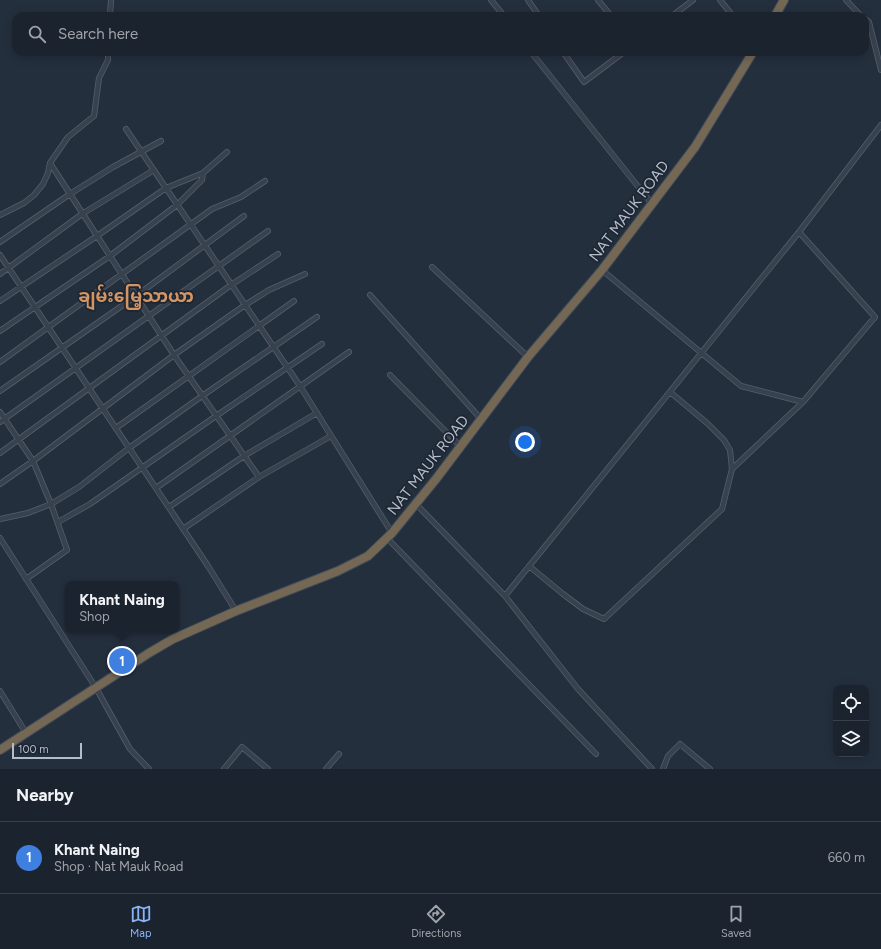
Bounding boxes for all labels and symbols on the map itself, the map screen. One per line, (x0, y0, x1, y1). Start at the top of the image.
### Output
street label: NAT MAUK ROAD (585, 157, 673, 265)
district label: ချမ်းမြေ့သာယာ (78, 284, 194, 311)
street label: NAT MAUK ROAD (384, 412, 472, 518)
your location (515, 432, 535, 452)
pin: 1 (109, 646, 135, 676)
scale bar (12, 741, 82, 760)

